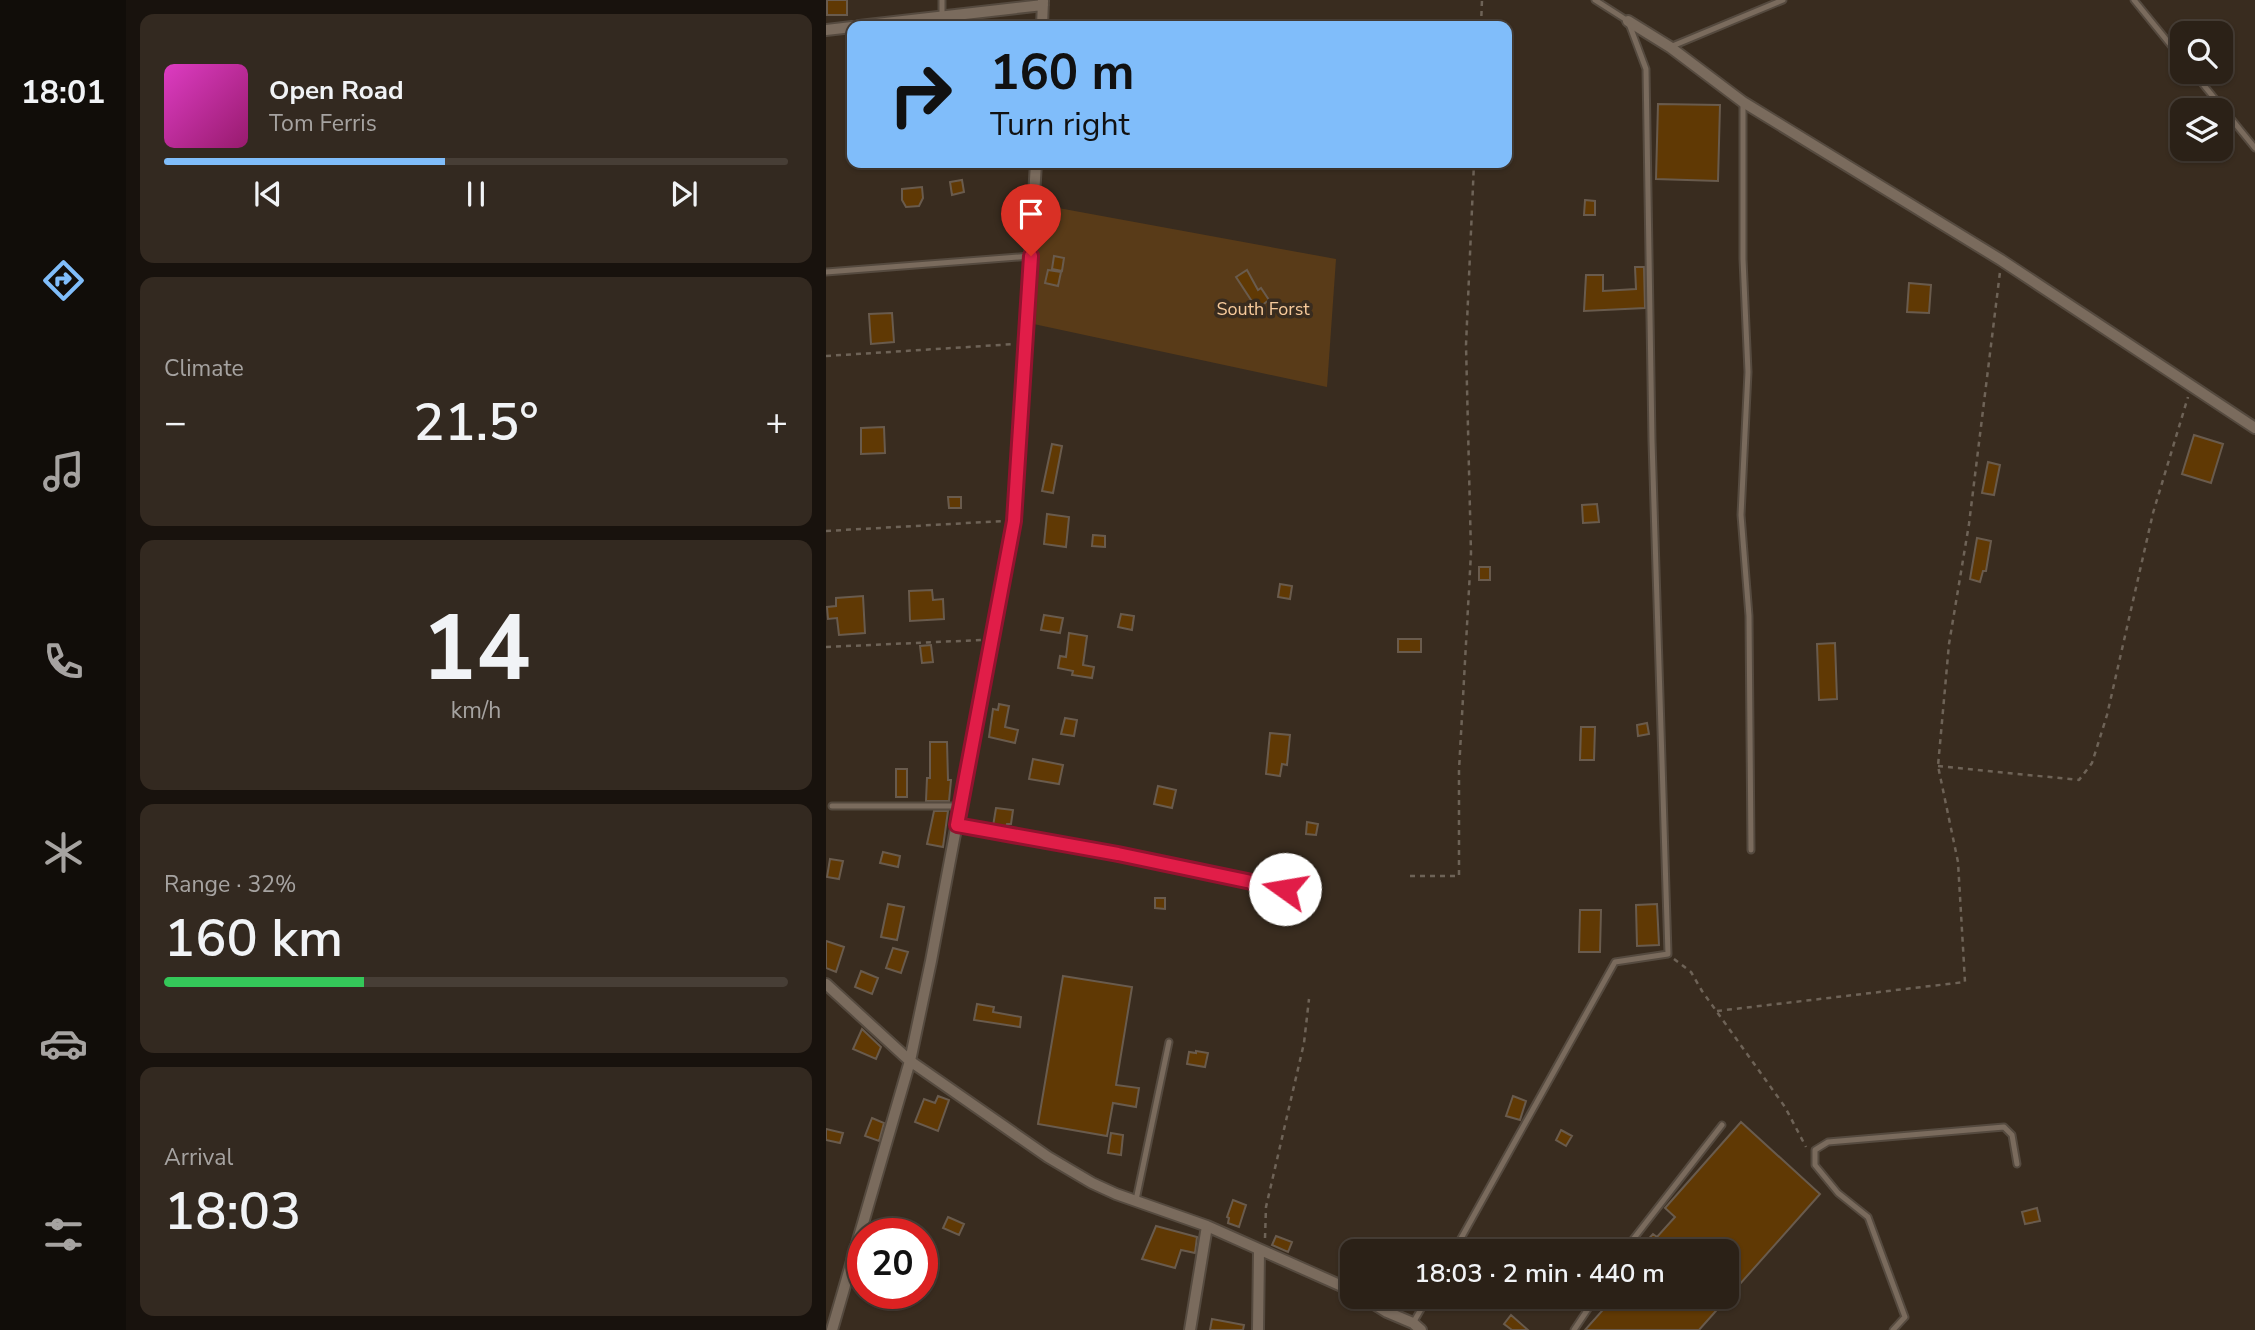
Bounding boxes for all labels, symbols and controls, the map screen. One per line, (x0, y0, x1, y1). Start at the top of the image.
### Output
map controls (2170, 21, 2233, 161)
button: search (2170, 21, 2233, 84)
text: 160 m (990, 39, 1134, 106)
icon: right (875, 49, 966, 140)
text: 18:01 (21, 71, 105, 114)
text: Open Road (269, 73, 404, 108)
button: layers (2170, 98, 2233, 161)
text: Turn right (990, 103, 1130, 146)
text: Tom Ferris (269, 108, 377, 139)
icon: previous (249, 175, 287, 213)
icon: pause (457, 175, 495, 213)
icon: next (665, 175, 703, 213)
pin (1001, 184, 1061, 256)
icon: arrive (1012, 195, 1050, 233)
icon: directions (39, 256, 88, 305)
park label: South Forst (1216, 297, 1310, 321)
text: Climate (164, 353, 244, 384)
text: 21.5° (413, 387, 539, 458)
text: − (164, 397, 187, 448)
text: + (765, 397, 788, 448)
icon: music (39, 447, 88, 496)
text: 14 (421, 587, 531, 711)
icon: phone (39, 637, 88, 686)
text: km/h (451, 695, 501, 726)
icon: climate (39, 828, 88, 877)
position arrow (1248, 852, 1322, 926)
text: Range · 32% (164, 869, 296, 900)
text: 160 km (164, 903, 343, 974)
icon: car (39, 1019, 88, 1068)
text: Arrival (164, 1142, 233, 1173)
text: 18:03 (164, 1176, 301, 1247)
icon: filters (39, 1210, 88, 1259)
speed limit sign: 20 (847, 1218, 938, 1309)
text: 18:03 · 2 min · 440 m (1414, 1256, 1665, 1291)

